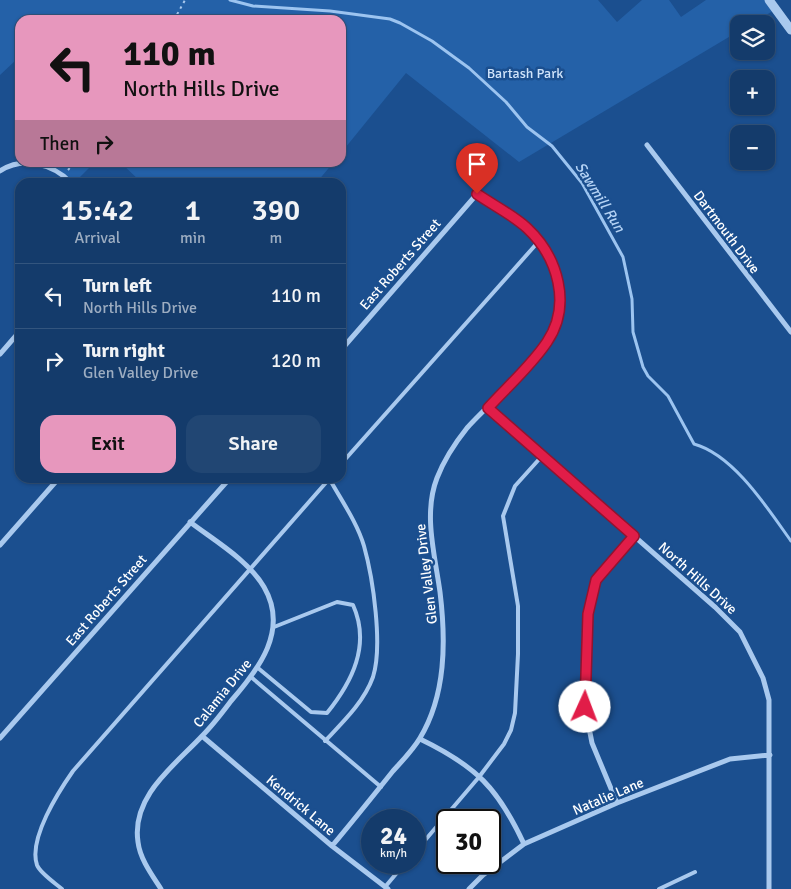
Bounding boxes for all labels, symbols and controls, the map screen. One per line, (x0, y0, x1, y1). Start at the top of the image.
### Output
map controls (730, 15, 775, 170)
button: layers (730, 15, 775, 60)
text: 110 m (123, 32, 216, 75)
icon: left (40, 35, 105, 100)
park label: Bartash Park (487, 65, 563, 82)
button: + (730, 70, 775, 115)
text: North Hills Drive (123, 75, 280, 102)
button: − (730, 125, 775, 170)
icon: right (90, 130, 118, 158)
text: Then (40, 132, 80, 156)
pin (456, 143, 498, 194)
icon: arrive (463, 150, 491, 178)
water label: Sawmill Run (571, 158, 629, 236)
street label: Dartmouth Drive (690, 187, 763, 277)
text: 15:42 (61, 192, 134, 229)
text: 1 (185, 192, 201, 229)
text: 390 (252, 192, 300, 229)
street label: East Roberts Street (356, 215, 445, 313)
text: Arrival (74, 228, 120, 248)
text: min (180, 228, 206, 248)
text: m (269, 228, 282, 248)
text: Turn left (83, 274, 152, 298)
icon: left (40, 282, 68, 310)
text: 110 m (271, 284, 321, 308)
text: North Hills Drive (83, 298, 197, 318)
text: Turn right (83, 339, 165, 363)
icon: right (40, 347, 68, 375)
text: 120 m (271, 349, 321, 373)
text: Glen Valley Drive (83, 363, 198, 383)
button: Exit (40, 415, 176, 473)
button: Share (186, 415, 321, 473)
street label: Glen Valley Drive (412, 523, 441, 625)
street label: North Hills Drive (655, 539, 740, 618)
street label: East Roberts Street (62, 551, 151, 649)
street label: Calamia Drive (190, 656, 255, 731)
position arrow (558, 680, 610, 732)
street label: Kendrick Lane (263, 772, 339, 839)
street label: Natalie Lane (570, 774, 646, 819)
speed limit sign: 30 (436, 809, 501, 874)
text: 24 (380, 820, 407, 851)
text: km/h (380, 846, 407, 861)

